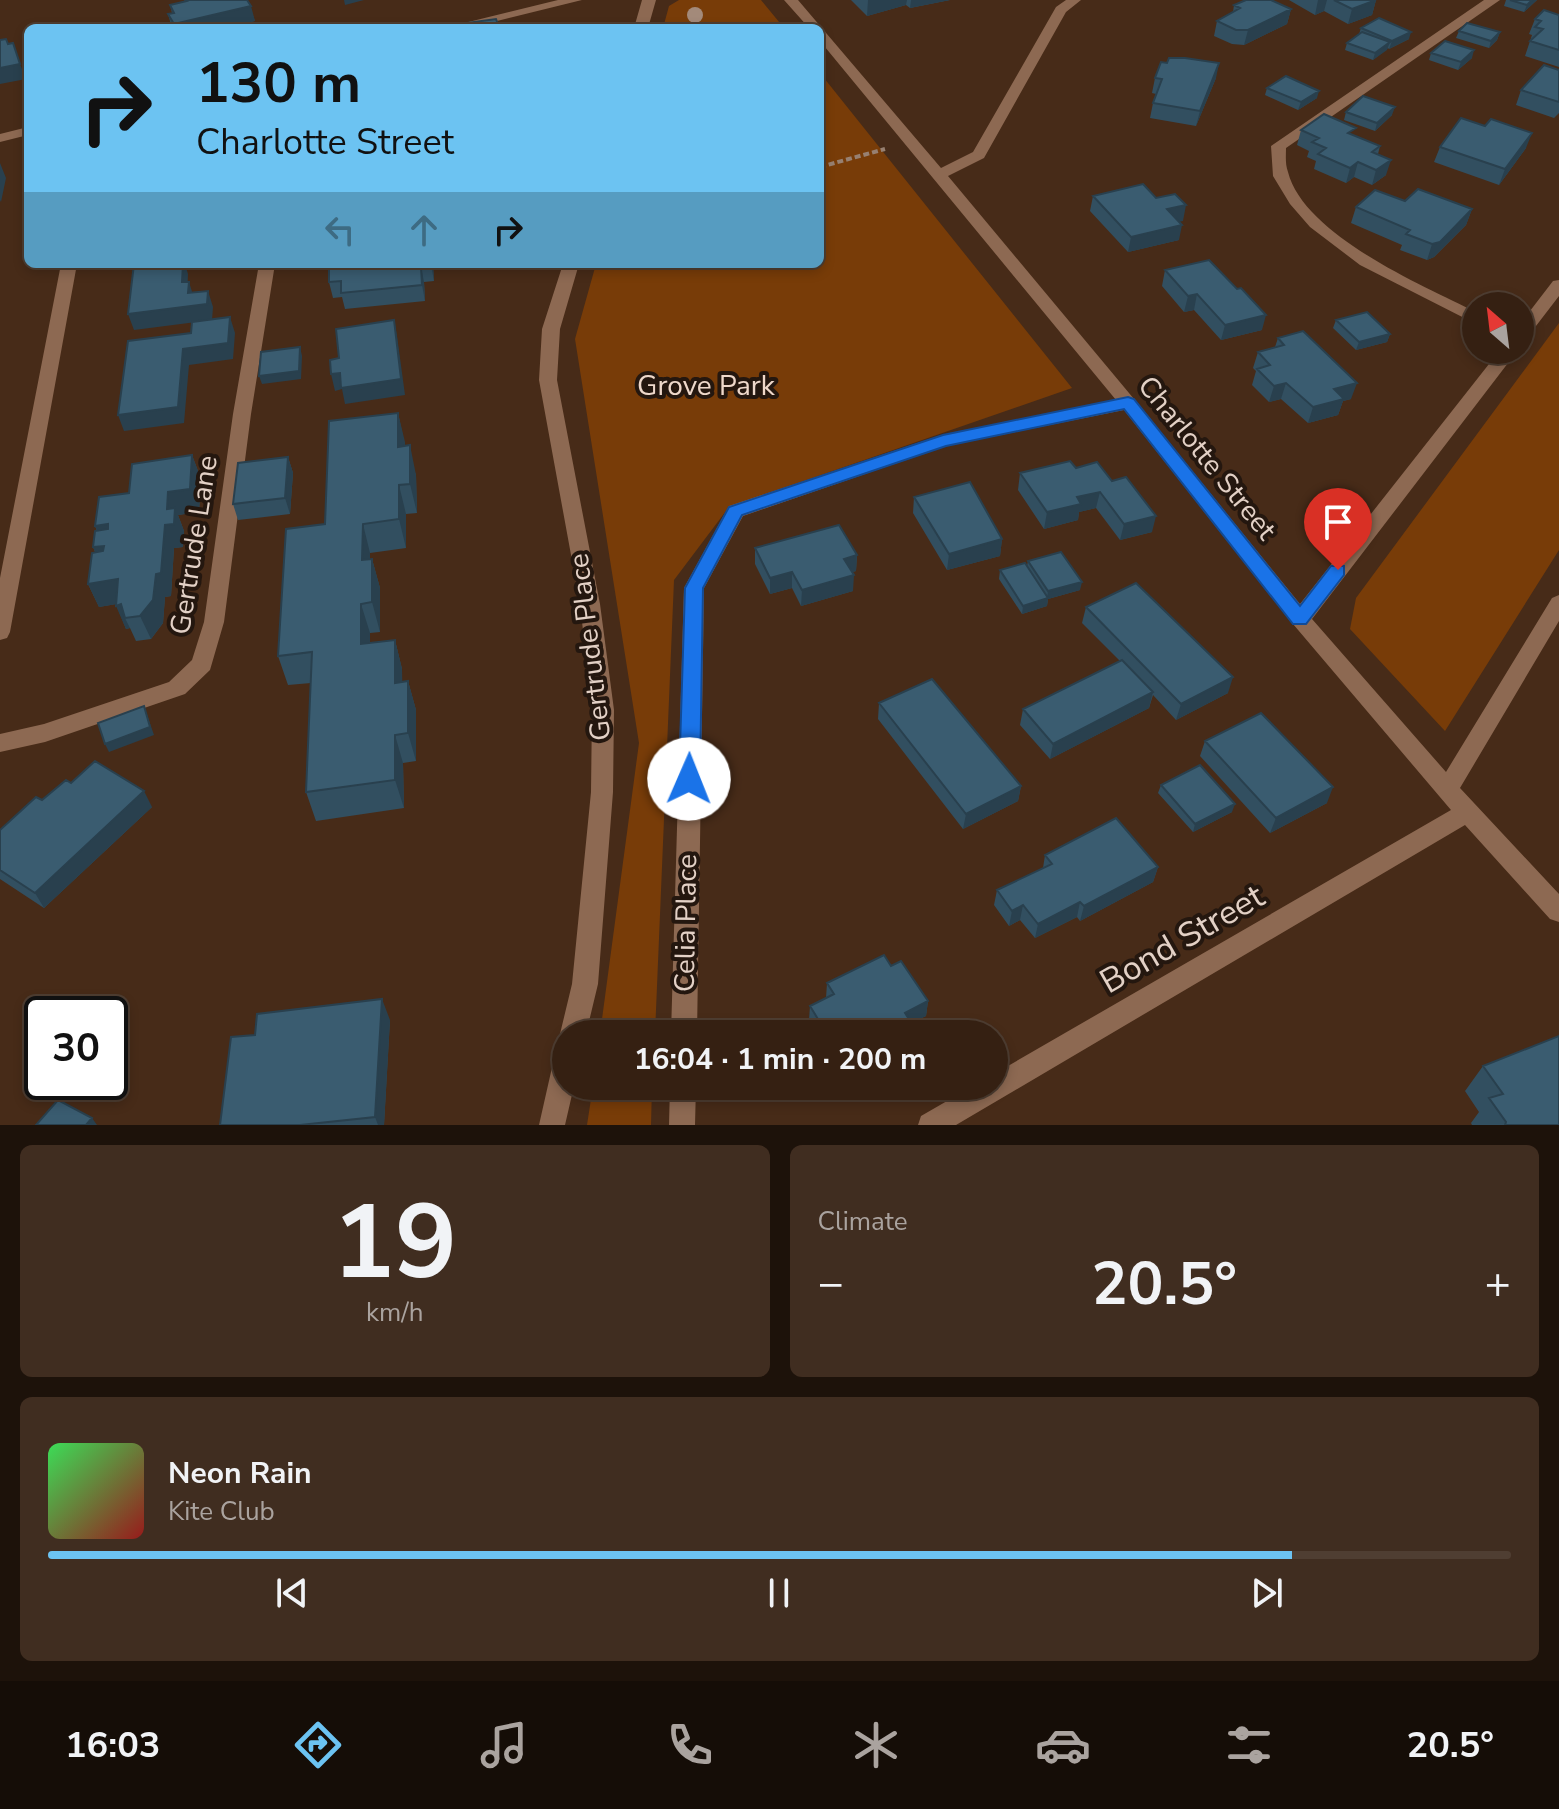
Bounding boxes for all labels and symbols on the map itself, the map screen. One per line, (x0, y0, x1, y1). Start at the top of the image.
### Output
north arrow (1462, 292, 1534, 364)
park label: Grove Park (637, 367, 776, 405)
street label: Charlotte Street (1129, 368, 1285, 548)
street label: Gertrude Lane (161, 453, 227, 637)
pin (1304, 488, 1372, 570)
street label: Gertrude Place (560, 551, 620, 743)
position arrow (647, 737, 731, 821)
street label: Celia Place (666, 854, 706, 992)
street label: Bond Street (1091, 873, 1273, 1005)
speed limit sign: 30 (24, 996, 128, 1100)

